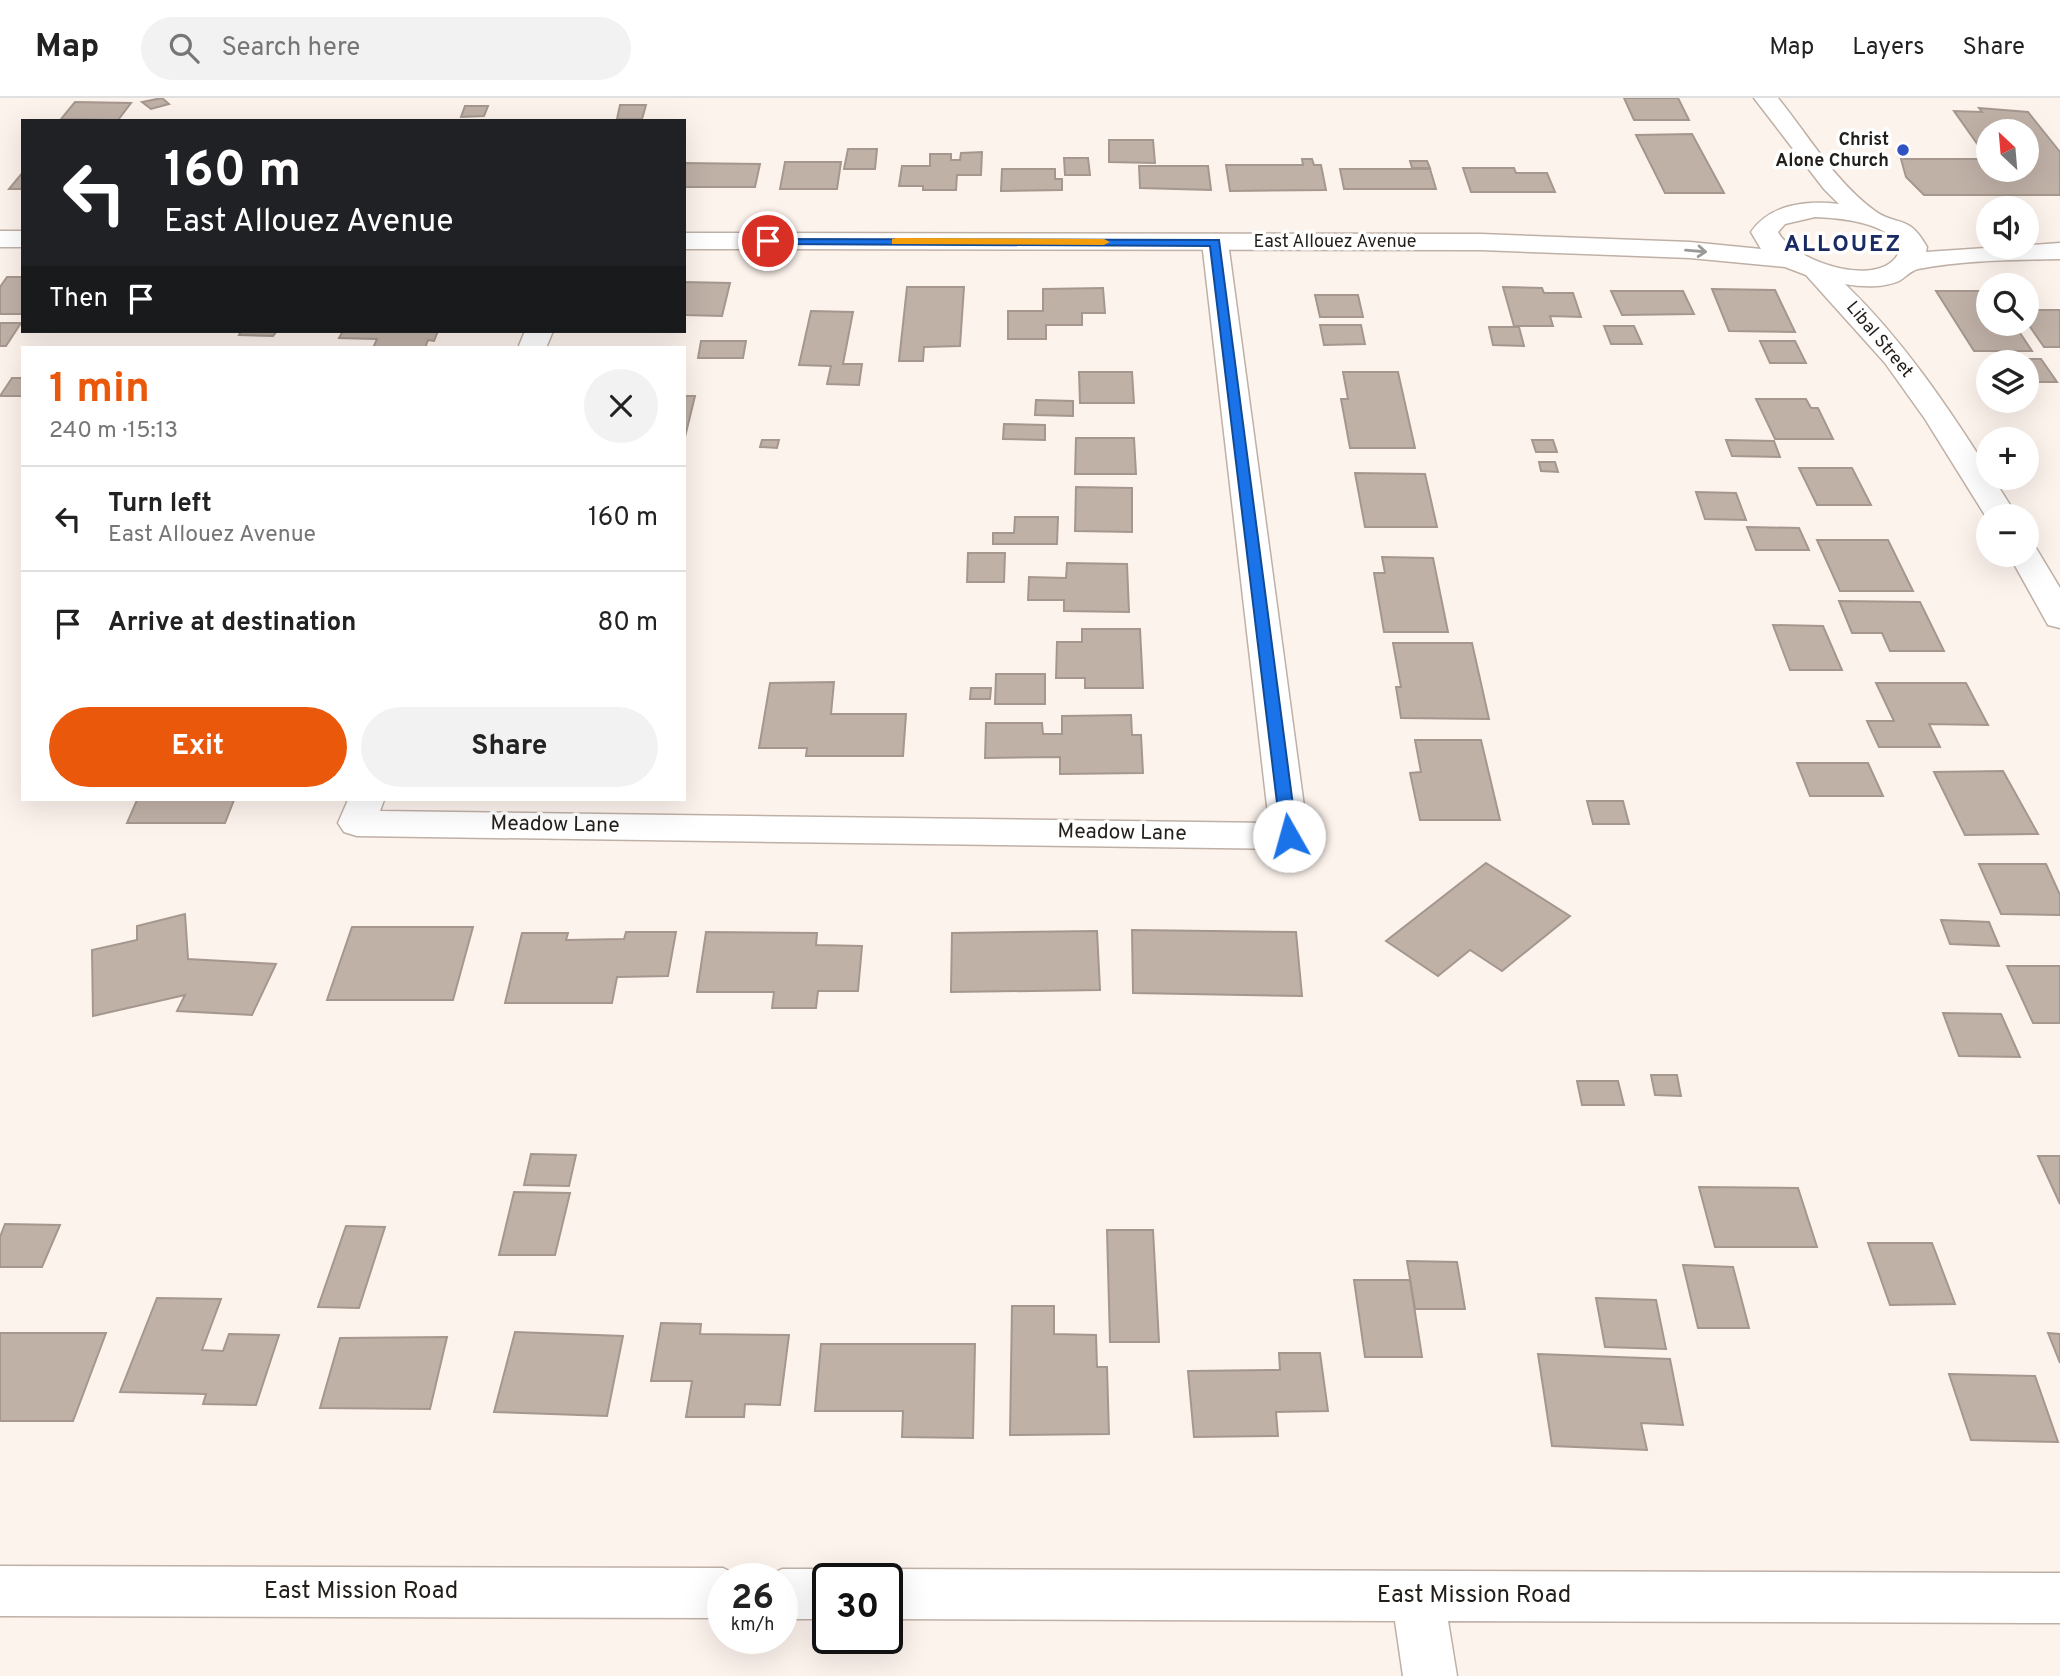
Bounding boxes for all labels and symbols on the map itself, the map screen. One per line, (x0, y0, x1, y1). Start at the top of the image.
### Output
north arrow (1976, 119, 2039, 182)
place label: Christ Alone Church (1775, 129, 1889, 173)
marker: Christ Alone Church (1895, 142, 1911, 158)
pin (738, 211, 798, 271)
street label: East Allouez Avenue (1254, 231, 1416, 254)
district label: ALLOUEZ (1784, 231, 1902, 260)
one-way arrow (1685, 245, 1707, 258)
street label: Libal Street (1840, 297, 1918, 383)
position arrow (1252, 799, 1326, 873)
street label: Meadow Lane (490, 810, 620, 840)
street label: Meadow Lane (1057, 818, 1187, 848)
speed limit sign: 30 (812, 1563, 903, 1654)
street label: East Mission Road (264, 1577, 458, 1607)
street label: East Mission Road (1377, 1581, 1571, 1611)

